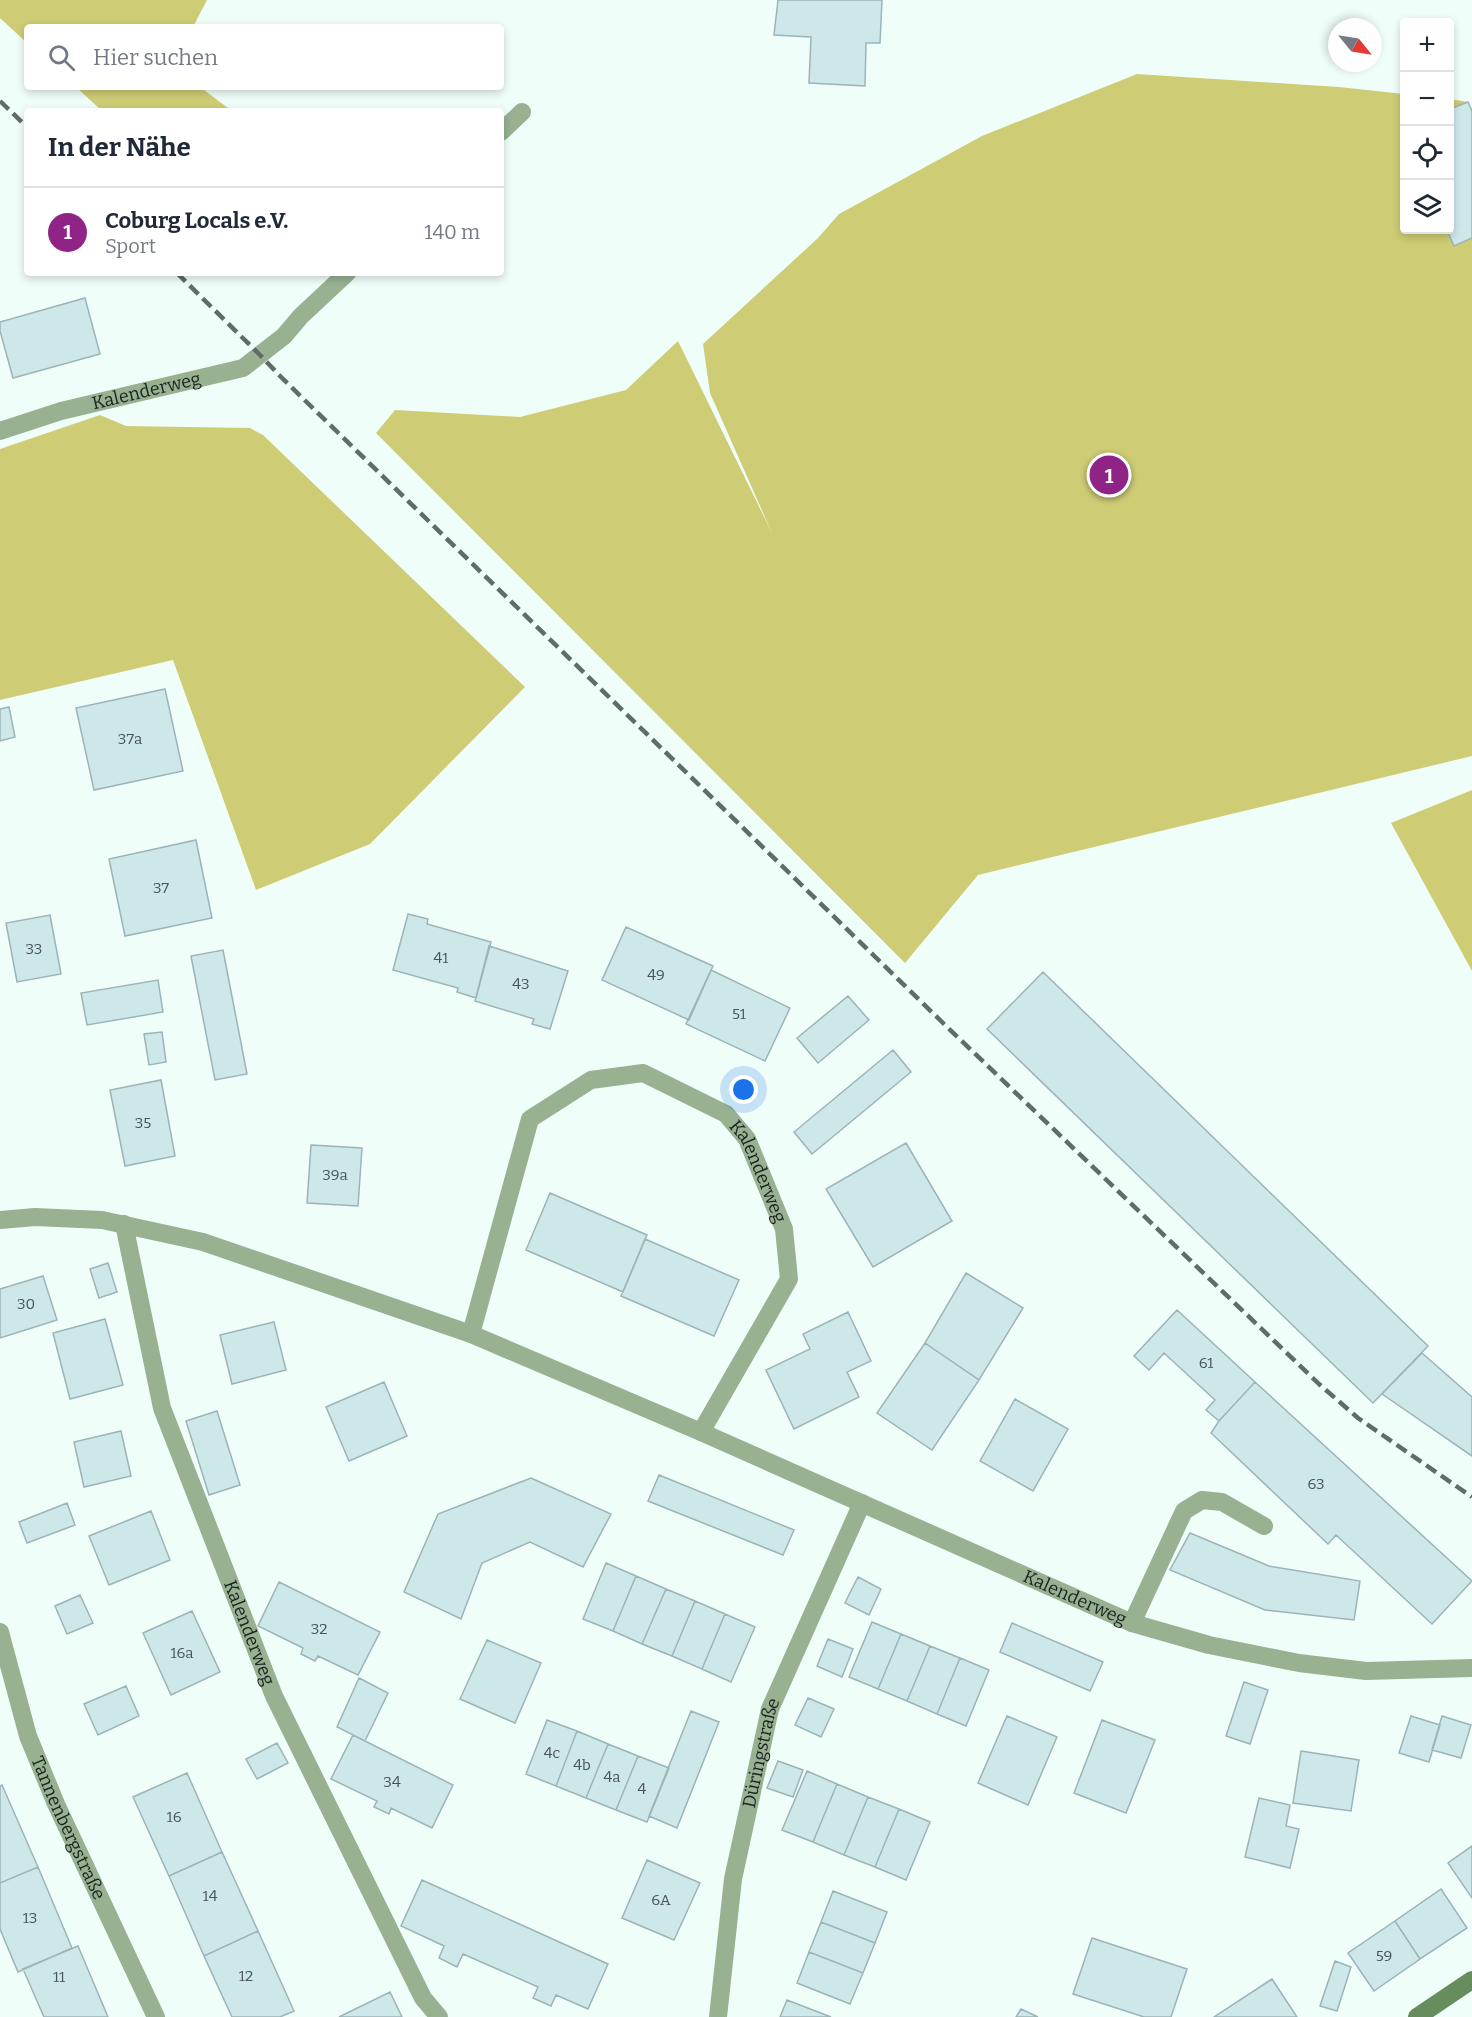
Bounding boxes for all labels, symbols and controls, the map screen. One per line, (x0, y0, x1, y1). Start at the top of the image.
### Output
north arrow (1328, 18, 1382, 72)
map controls (1400, 18, 1454, 234)
button: + (1400, 18, 1454, 72)
search box (24, 24, 504, 90)
icon: search (45, 41, 78, 74)
text: Hier suchen (93, 44, 218, 71)
button: − (1400, 72, 1454, 126)
button: locate (1400, 126, 1454, 180)
text: In der Nähe (48, 132, 191, 163)
button: layers (1400, 180, 1454, 234)
text: Coburg Locals e.V. (105, 207, 288, 234)
text: 1 (63, 220, 72, 244)
text: 140 m (424, 220, 480, 244)
text: Sport (105, 234, 156, 258)
street label: Kalenderweg (90, 367, 203, 414)
pin: 1 (1090, 452, 1128, 498)
house number: 37a (118, 730, 142, 748)
house number: 37 (153, 879, 170, 897)
house number: 33 (26, 940, 42, 958)
house number: 41 (434, 949, 448, 967)
house number: 49 (647, 966, 665, 984)
house number: 43 (512, 975, 530, 993)
house number: 51 (732, 1005, 746, 1023)
your location (729, 1075, 758, 1104)
house number: 35 (135, 1114, 151, 1132)
street label: Kalenderweg (725, 1115, 791, 1226)
house number: 39a (322, 1166, 348, 1184)
house number: 30 (17, 1295, 35, 1313)
house number: 61 (1199, 1354, 1213, 1372)
house number: 63 (1307, 1475, 1325, 1493)
street label: Kalenderweg (1020, 1565, 1130, 1630)
street label: Kalenderweg (219, 1577, 280, 1688)
house number: 32 (311, 1620, 327, 1638)
house number: 16a (170, 1644, 194, 1662)
street label: Düringstraße (738, 1694, 785, 1810)
house number: 4c (544, 1744, 561, 1762)
street label: Tannenbergstraße (26, 1753, 110, 1903)
house number: 4b (573, 1756, 591, 1774)
house number: 4a (604, 1768, 620, 1786)
house number: 34 (383, 1773, 401, 1791)
house number: 4 (638, 1780, 647, 1798)
house number: 16 (167, 1808, 182, 1826)
house number: 14 (203, 1887, 218, 1905)
house number: 6A (651, 1891, 671, 1909)
house number: 13 (23, 1909, 37, 1927)
house number: 59 (1376, 1947, 1392, 1965)
house number: 12 (239, 1967, 253, 1985)
house number: 11 (53, 1968, 65, 1986)

